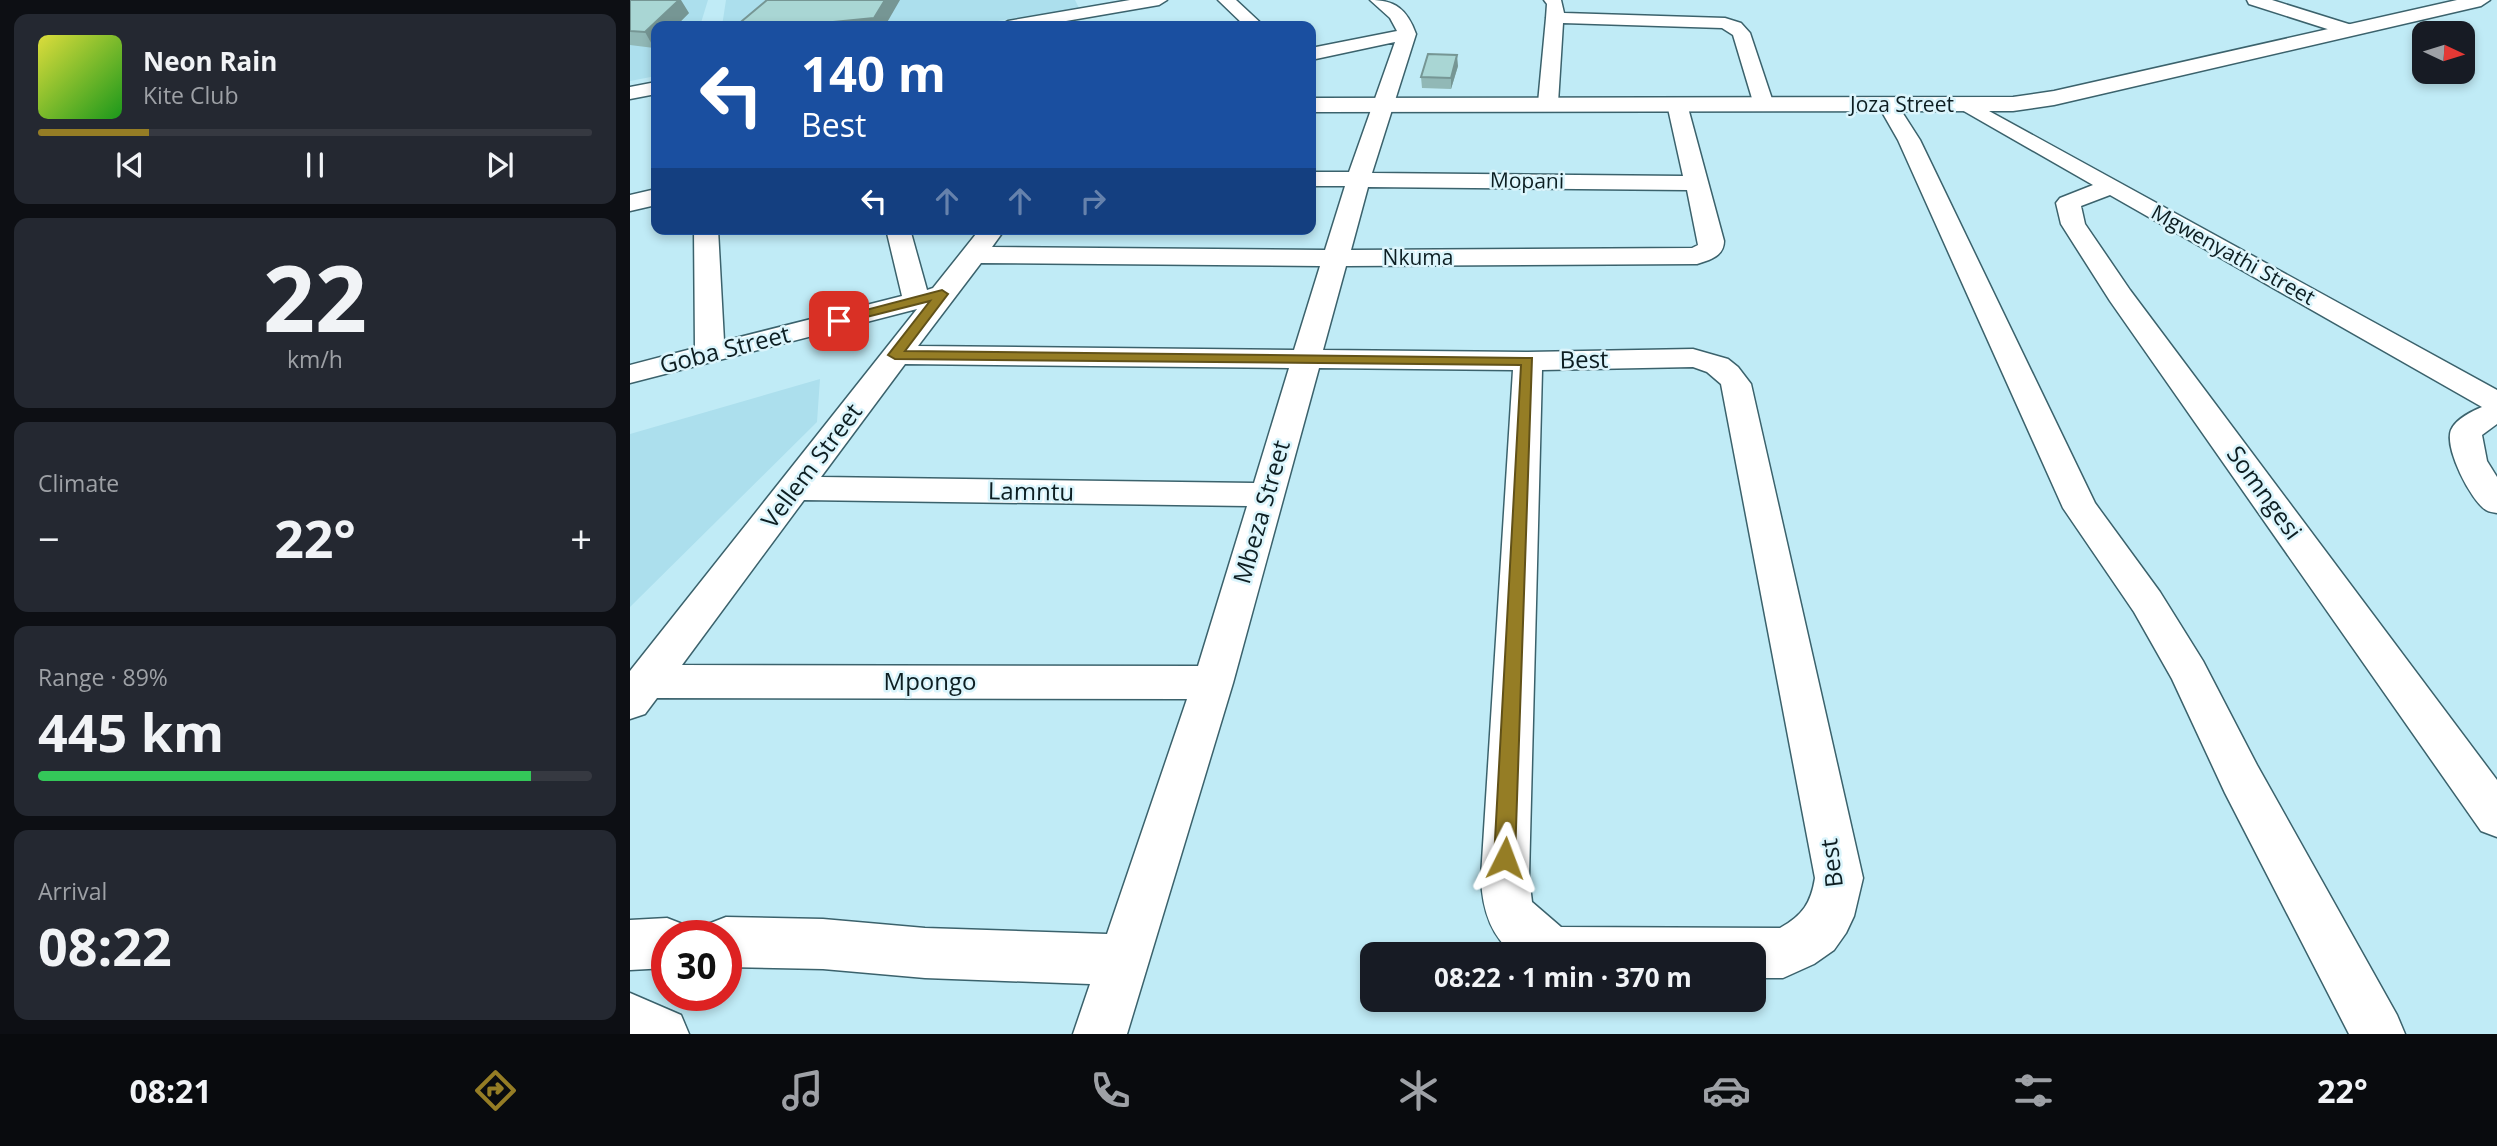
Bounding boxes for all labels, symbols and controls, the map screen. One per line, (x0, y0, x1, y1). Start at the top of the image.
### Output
north arrow (2412, 21, 2474, 84)
map controls (2412, 21, 2475, 84)
text: 140 m (801, 40, 946, 106)
text: Neon Rain (143, 43, 277, 79)
icon: left (686, 49, 777, 140)
text: Kite Club (143, 79, 238, 111)
street label: Joza Street (1848, 90, 1954, 118)
text: Best (801, 103, 866, 146)
icon: previous (111, 146, 149, 184)
icon: pause (296, 146, 334, 184)
icon: next (481, 146, 519, 184)
street label: Mopani (1490, 165, 1564, 195)
icon: left (855, 182, 893, 220)
icon: ahead (928, 182, 966, 220)
icon: ahead (1001, 182, 1039, 220)
icon: right (1074, 182, 1112, 220)
street label: Mgwenyathi Street (2147, 197, 2320, 311)
text: 22 (263, 235, 367, 359)
street label: Nkuma (1383, 243, 1453, 271)
pin (809, 291, 869, 351)
icon: arrive (820, 302, 858, 340)
street label: Goba Street (656, 316, 793, 381)
street label: Best (1559, 342, 1609, 375)
text: km/h (287, 343, 343, 375)
street label: Vellem Street (753, 396, 869, 534)
street label: Mbeza Street (1224, 436, 1297, 587)
street label: Somngesi (2220, 439, 2310, 546)
text: Climate (38, 467, 119, 499)
street label: Lamntu (988, 473, 1074, 508)
text: 22° (274, 502, 356, 573)
text: − (38, 512, 60, 564)
text: + (570, 512, 592, 564)
text: Range · 89% (38, 661, 168, 693)
street label: Mpongo (884, 664, 976, 697)
text: 445 km (38, 696, 224, 767)
position arrow (1468, 821, 1542, 895)
street label: Best (1811, 837, 1850, 890)
text: Arrival (38, 875, 107, 907)
text: 08:22 (38, 910, 172, 981)
speed limit sign: 30 (651, 920, 742, 1011)
text: 08:22 · 1 min · 370 m (1434, 959, 1692, 995)
icon: directions (471, 1066, 520, 1115)
icon: music (778, 1066, 827, 1115)
icon: phone (1086, 1066, 1135, 1115)
icon: climate (1394, 1066, 1443, 1115)
icon: car (1702, 1066, 1751, 1115)
icon: filters (2009, 1066, 2058, 1115)
text: 08:21 (129, 1069, 212, 1112)
text: 22° (2317, 1069, 2368, 1112)

